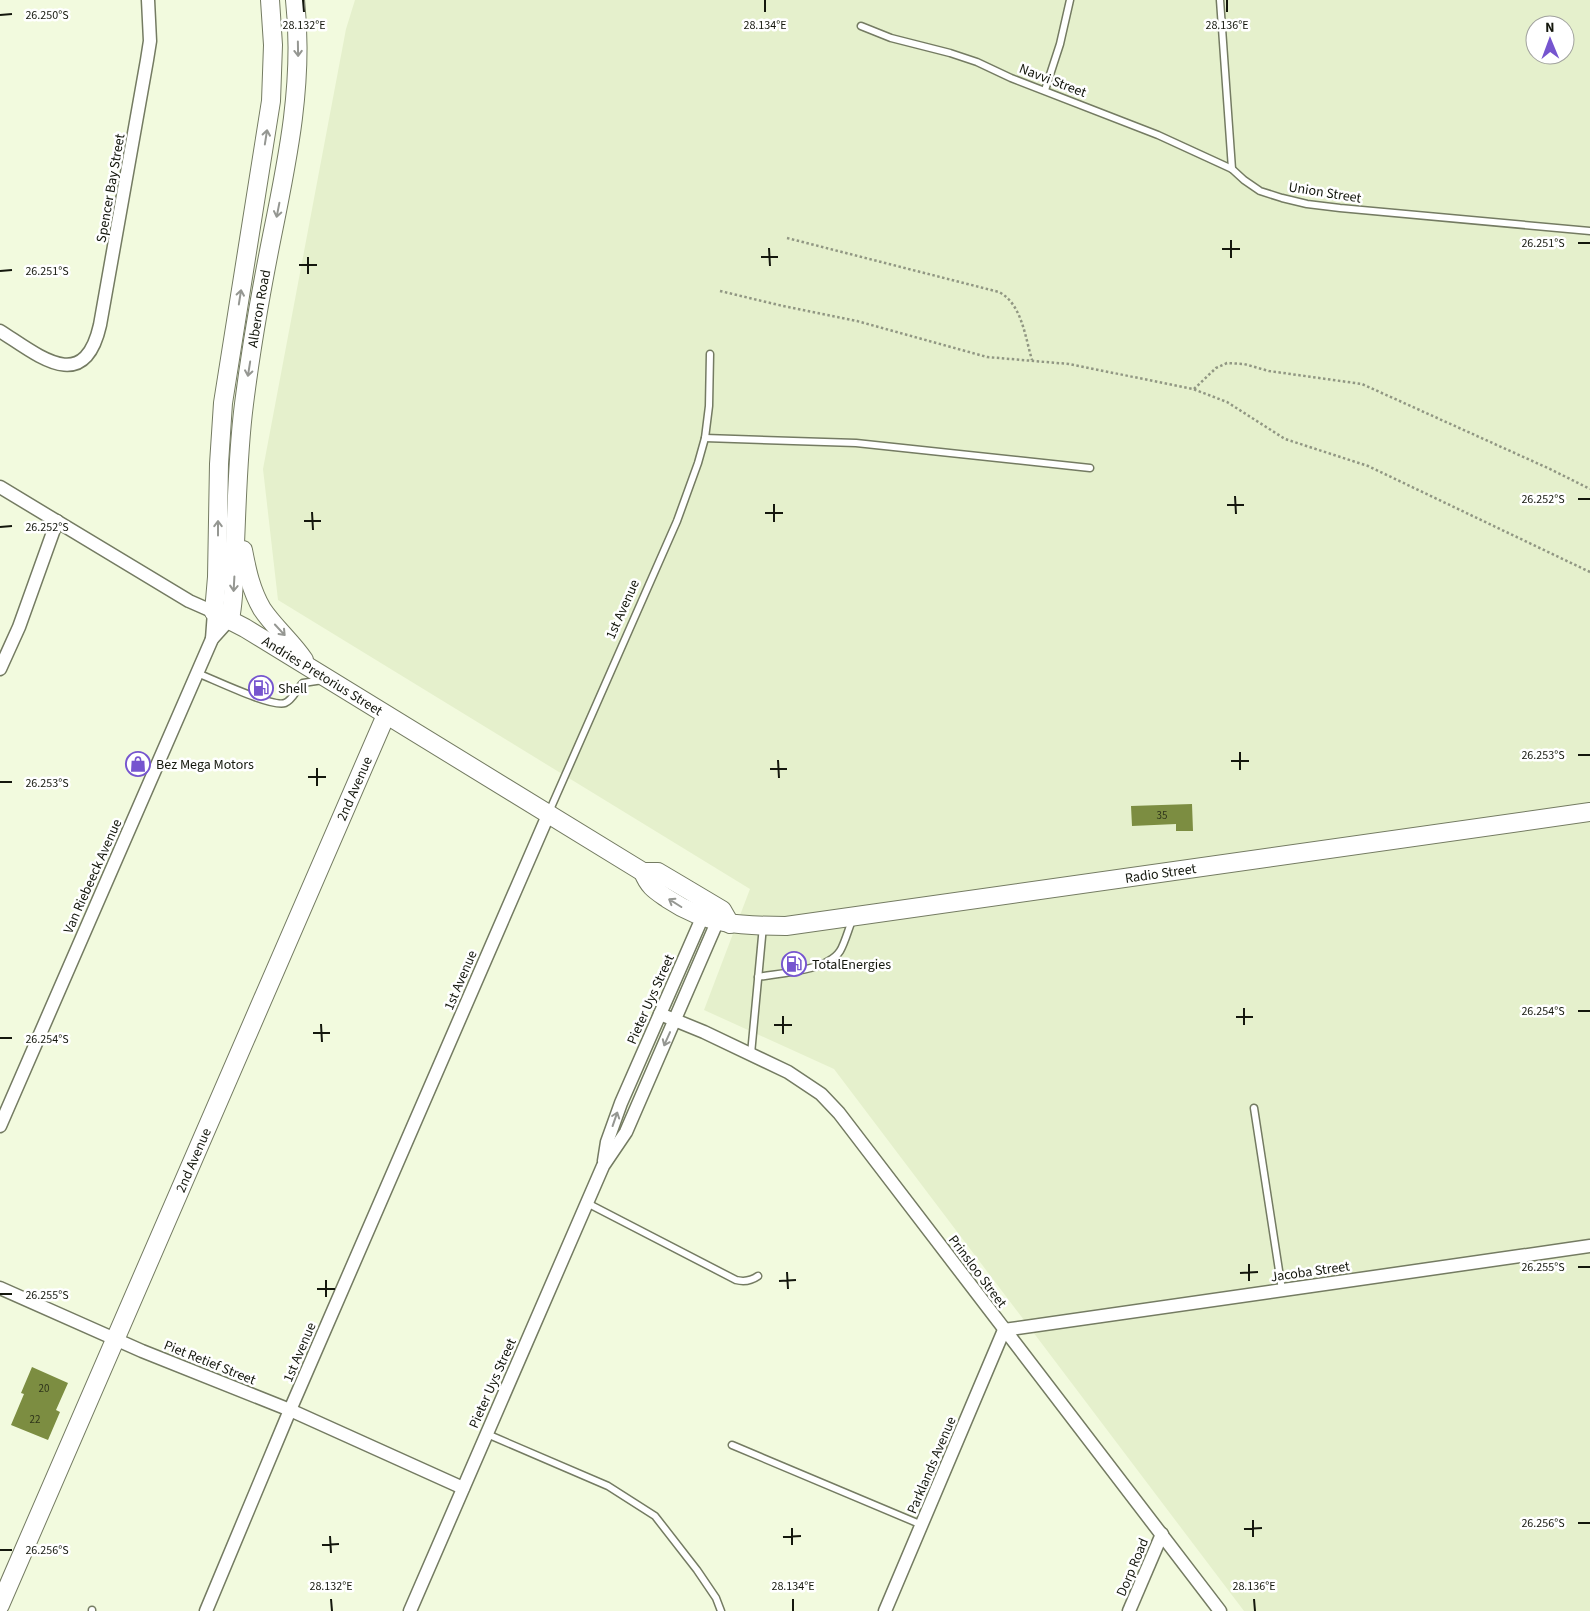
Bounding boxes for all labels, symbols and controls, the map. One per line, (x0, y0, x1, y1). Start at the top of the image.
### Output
text: 26.250°S (25, 7, 69, 24)
north arrow (1525, 15, 1575, 65)
text: 28.132°E (282, 17, 326, 34)
text: 28.134°E (743, 17, 787, 34)
text: 28.136°E (1205, 17, 1249, 34)
text: N (1545, 18, 1555, 38)
one-way arrow (293, 40, 303, 56)
street label: Navvi Street (1016, 59, 1089, 103)
one-way arrow (261, 129, 271, 145)
street label: Spencer Bay Street (92, 132, 130, 244)
street label: Union Street (1287, 177, 1363, 209)
one-way arrow (272, 201, 282, 217)
text: 26.251°S (1521, 235, 1565, 252)
text: 26.251°S (25, 263, 69, 280)
street label: Alberon Road (243, 268, 276, 349)
one-way arrow (235, 290, 245, 306)
one-way arrow (243, 361, 253, 377)
text: 26.252°S (1521, 491, 1565, 508)
text: 26.252°S (25, 519, 69, 536)
one-way arrow (213, 521, 223, 537)
one-way arrow (230, 576, 239, 592)
street label: 1st Avenue (601, 576, 645, 642)
one-way arrow (274, 624, 286, 637)
street label: Andries Pretorius Street (258, 632, 386, 721)
fuel station icon: Shell (248, 675, 274, 701)
place label: Shell (278, 679, 308, 699)
text: 26.253°S (1521, 747, 1565, 764)
shop icon: Bez Mega Motors (125, 751, 151, 777)
street label: 2nd Avenue (332, 753, 378, 824)
place label: Bez Mega Motors (156, 755, 254, 775)
text: 26.253°S (25, 775, 69, 792)
house number: 35 (1157, 808, 1167, 823)
street label: Van Riebeeck Avenue (59, 816, 127, 937)
street label: Radio Street (1124, 859, 1198, 889)
one-way arrow (668, 898, 682, 908)
street label: 1st Avenue (439, 947, 482, 1013)
street label: Pieter Uys Street (622, 951, 680, 1048)
fuel station icon: TotalEnergies (781, 951, 807, 977)
place label: TotalEnergies (812, 955, 891, 975)
text: 26.254°S (1521, 1003, 1565, 1020)
text: 26.254°S (25, 1031, 69, 1048)
one-way arrow (661, 1031, 671, 1046)
one-way arrow (611, 1112, 620, 1128)
street label: 2nd Avenue (171, 1125, 217, 1196)
street label: Prinsloo Street (943, 1231, 1011, 1312)
street label: Jacoba Street (1269, 1256, 1351, 1287)
text: 26.255°S (1521, 1259, 1565, 1276)
text: 26.255°S (25, 1287, 69, 1304)
street label: 1st Avenue (278, 1319, 321, 1385)
street label: Piet Retief Street (161, 1335, 259, 1391)
street label: Pieter Uys Street (464, 1335, 522, 1432)
house number: 20 (39, 1381, 49, 1396)
house number: 22 (30, 1412, 40, 1427)
street label: Parklands Avenue (902, 1414, 961, 1517)
text: 26.256°S (1521, 1515, 1565, 1532)
street label: Dorp Road (1112, 1535, 1154, 1600)
text: 26.256°S (25, 1542, 69, 1559)
text: 28.132°E (309, 1578, 353, 1595)
text: 28.134°E (771, 1578, 815, 1595)
text: 28.136°E (1232, 1578, 1276, 1595)

